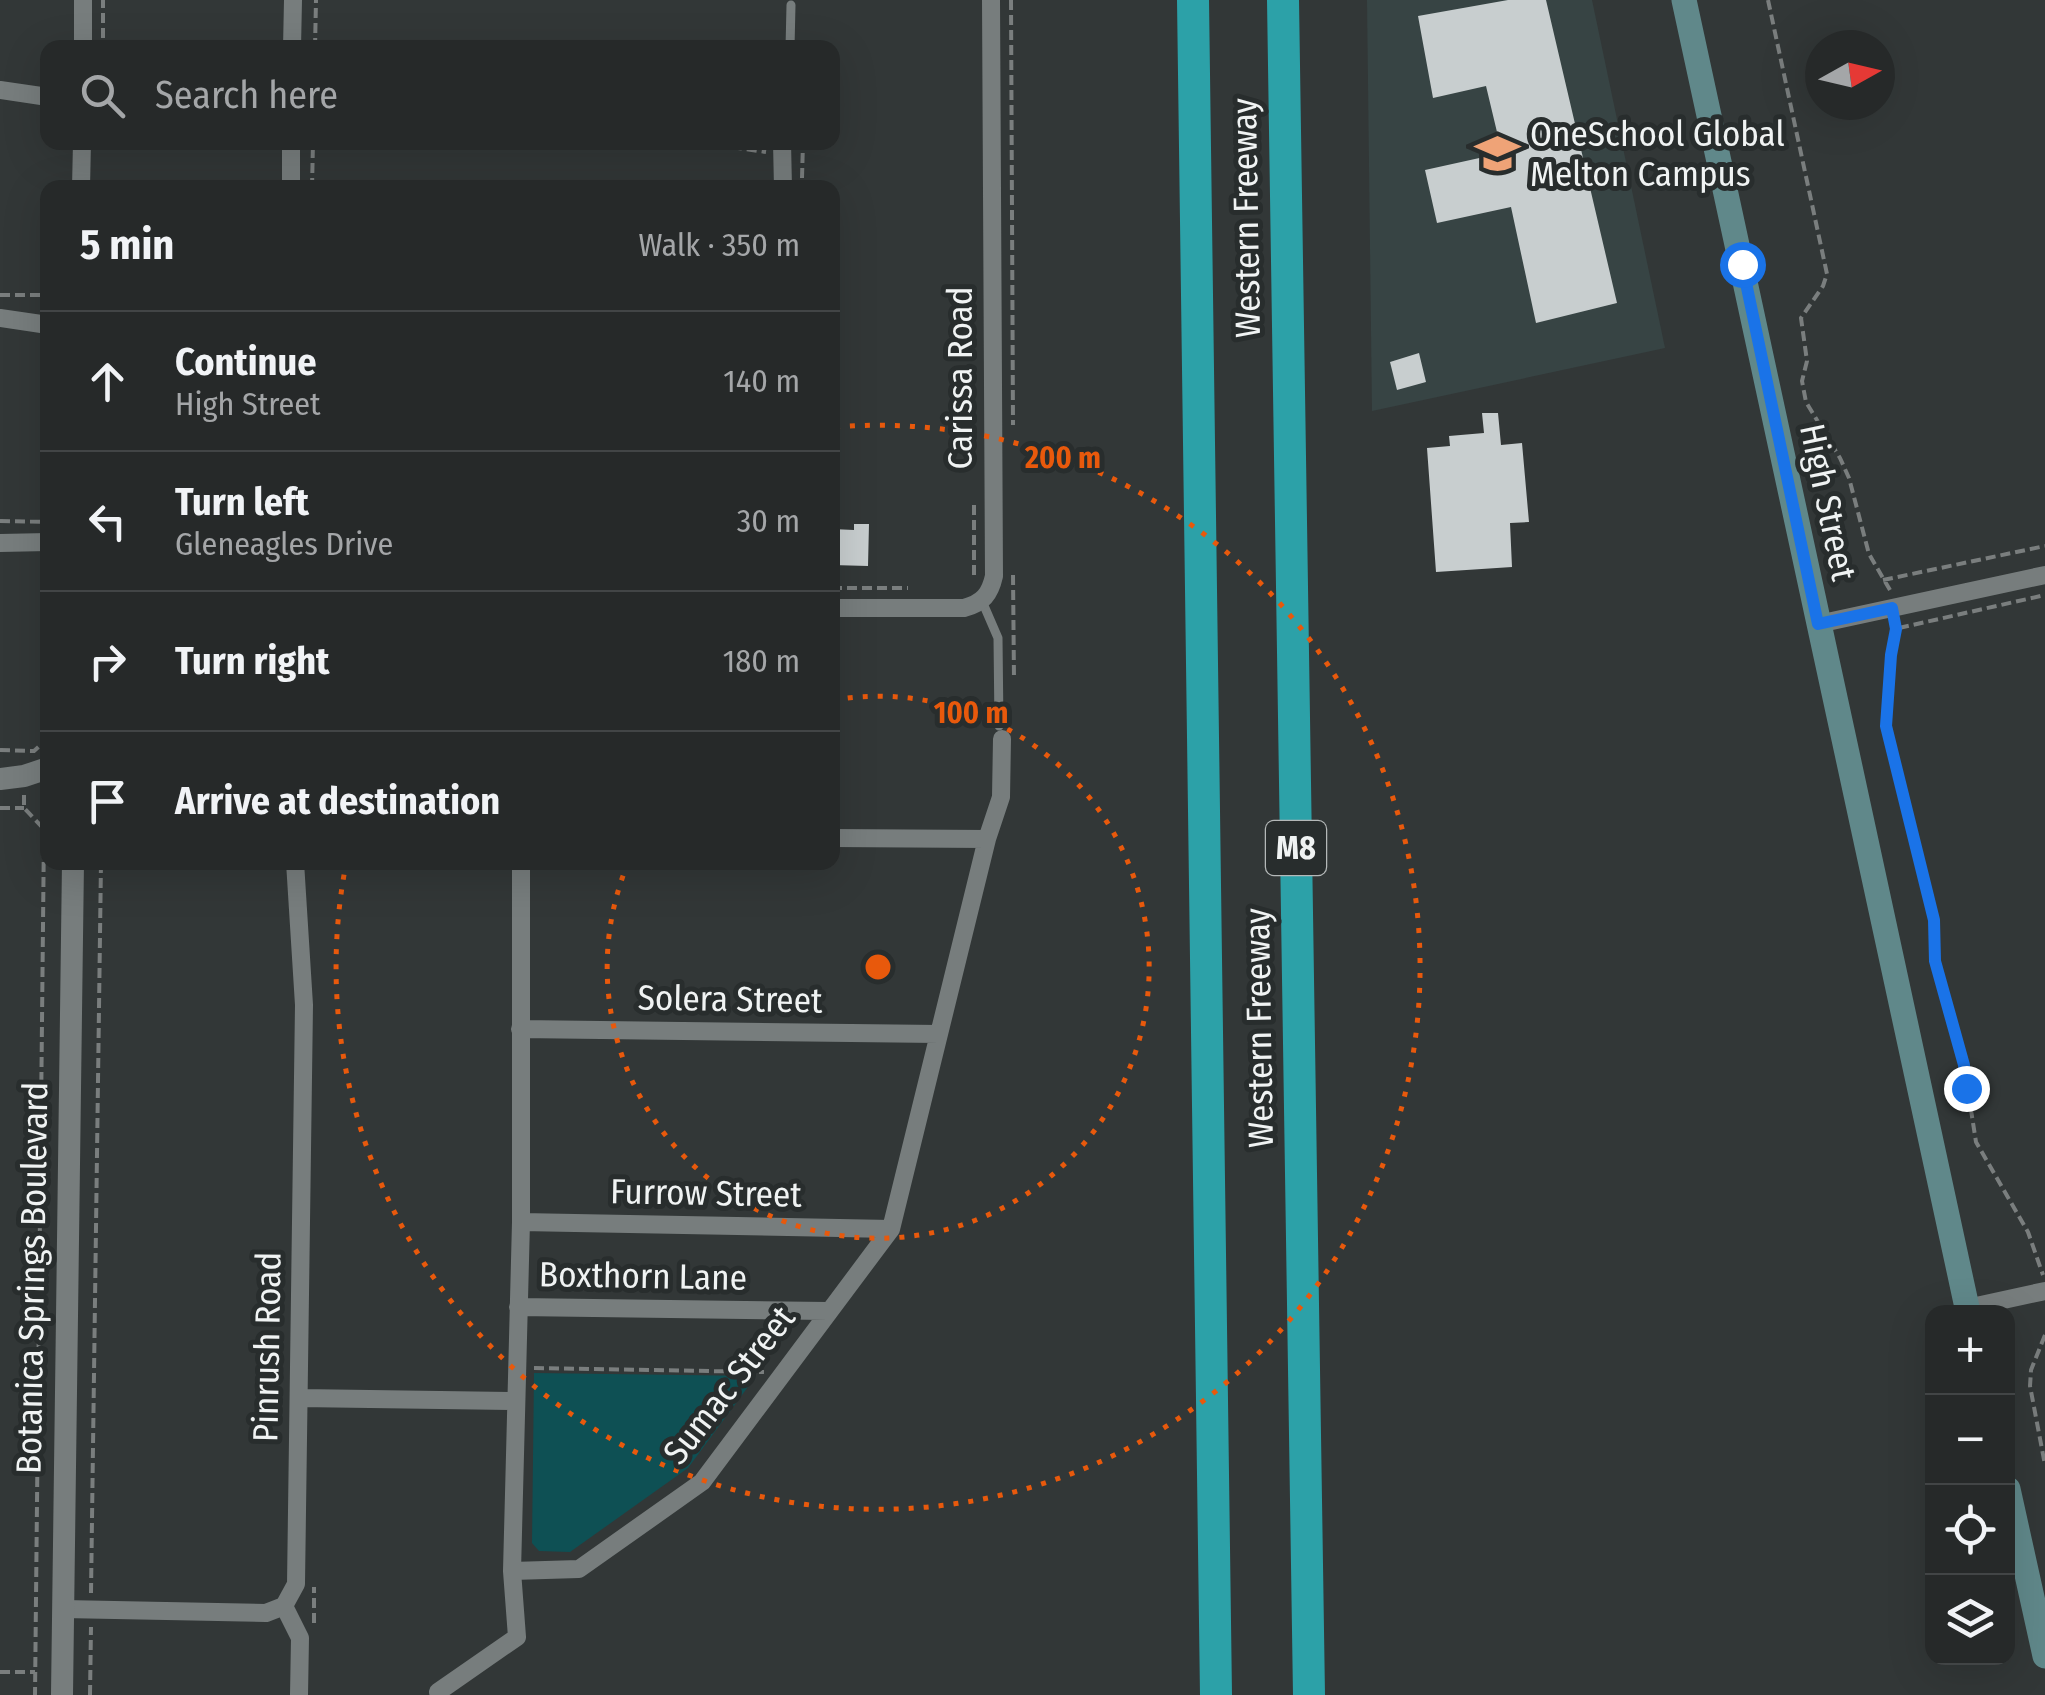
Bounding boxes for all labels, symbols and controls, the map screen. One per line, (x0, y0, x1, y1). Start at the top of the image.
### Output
north arrow (1805, 30, 1895, 120)
search box (40, 40, 840, 150)
icon: search (75, 68, 130, 123)
text: Search here (155, 72, 338, 118)
street label: Western Freeway (1223, 97, 1269, 338)
place label: OneSchool Global Melton Campus (1530, 113, 1785, 195)
school or university icon: OneSchool Global Melton Campus (1473, 130, 1521, 178)
text: 5 min (80, 220, 174, 270)
text: Walk · 350 m (639, 226, 800, 264)
route start (1720, 242, 1766, 288)
street label: Carissa Road (939, 287, 981, 469)
text: Continue (175, 339, 316, 385)
icon: ahead (80, 354, 135, 409)
text: 140 m (723, 362, 800, 400)
text: High Street (175, 385, 321, 423)
street label: High Street (1791, 420, 1865, 585)
text: 200 m (1024, 440, 1101, 476)
text: Turn left (175, 479, 309, 525)
icon: left (80, 494, 135, 549)
text: 30 m (737, 502, 800, 540)
text: Gleneagles Drive (175, 525, 393, 563)
icon: right (80, 634, 135, 689)
text: Turn right (175, 638, 329, 684)
text: 180 m (723, 642, 800, 680)
text: 100 m (934, 695, 1008, 731)
icon: arrive (80, 774, 135, 829)
text: Arrive at destination (175, 778, 500, 824)
road number: M8 (1266, 821, 1326, 875)
street label: Western Freeway (1236, 907, 1282, 1148)
centre of rings (860, 949, 896, 985)
street label: Solera Street (637, 976, 823, 1022)
route end (1944, 1066, 1990, 1112)
street label: Botanica Springs Boulevard (8, 1081, 56, 1475)
street label: Furrow Street (610, 1170, 803, 1216)
street label: Pinrush Road (244, 1252, 290, 1442)
street label: Boxthorn Lane (539, 1253, 747, 1299)
street label: Sumac Street (654, 1297, 804, 1472)
map controls (1925, 1305, 2015, 1665)
button: + (1925, 1305, 2015, 1395)
button: − (1925, 1395, 2015, 1485)
button: locate (1925, 1485, 2015, 1575)
button: layers (1925, 1575, 2015, 1665)

